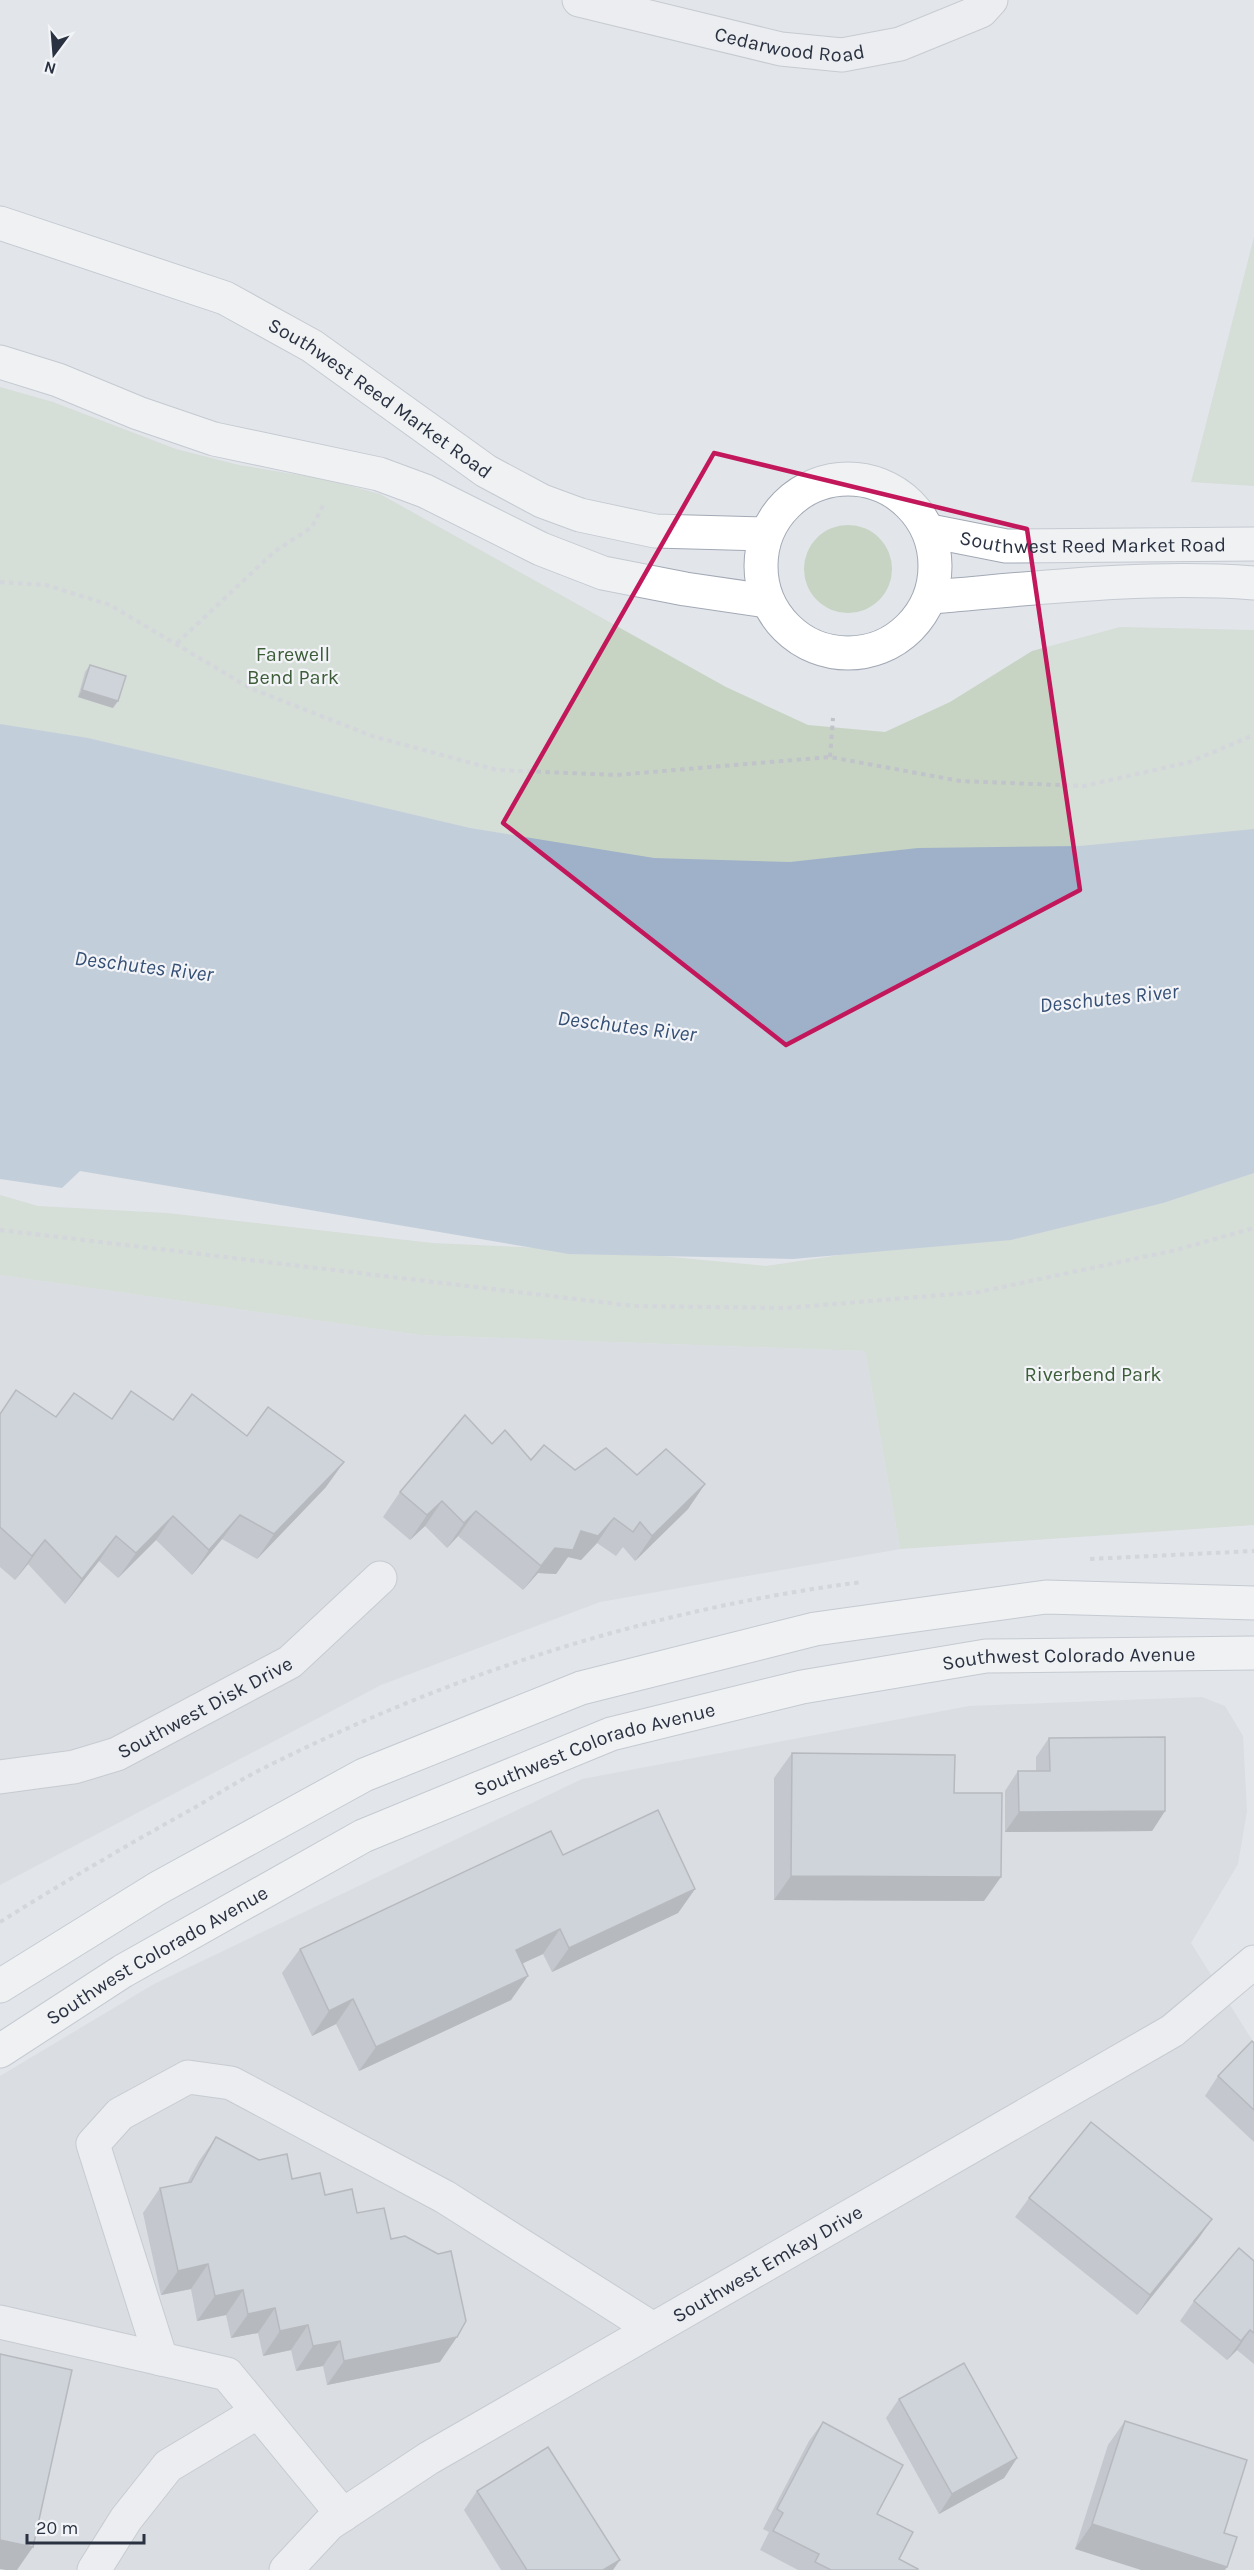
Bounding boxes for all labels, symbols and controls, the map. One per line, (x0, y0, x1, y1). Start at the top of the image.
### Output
street label: Cedarwood Road (712, 22, 866, 66)
north arrow (24, 24, 84, 84)
text: N (42, 57, 58, 79)
street label: Southwest Reed Market Road (264, 313, 496, 483)
street label: Southwest Reed Market Road (958, 526, 1226, 558)
park label: Farewell Bend Park (247, 643, 339, 689)
water label: Deschutes River (73, 946, 216, 987)
water label: Deschutes River (1038, 979, 1180, 1017)
water label: Deschutes River (556, 1006, 699, 1047)
park label: Riverbend Park (1024, 1363, 1162, 1386)
street label: Southwest Colorado Avenue (940, 1642, 1195, 1675)
street label: Southwest Disk Drive (113, 1651, 296, 1763)
street label: Southwest Colorado Avenue (471, 1697, 717, 1801)
street label: Southwest Colorado Avenue (42, 1880, 272, 2030)
street label: Southwest Emkay Drive (668, 2200, 866, 2327)
scale bar (27, 2507, 144, 2545)
text: 20 m (36, 2517, 78, 2539)

